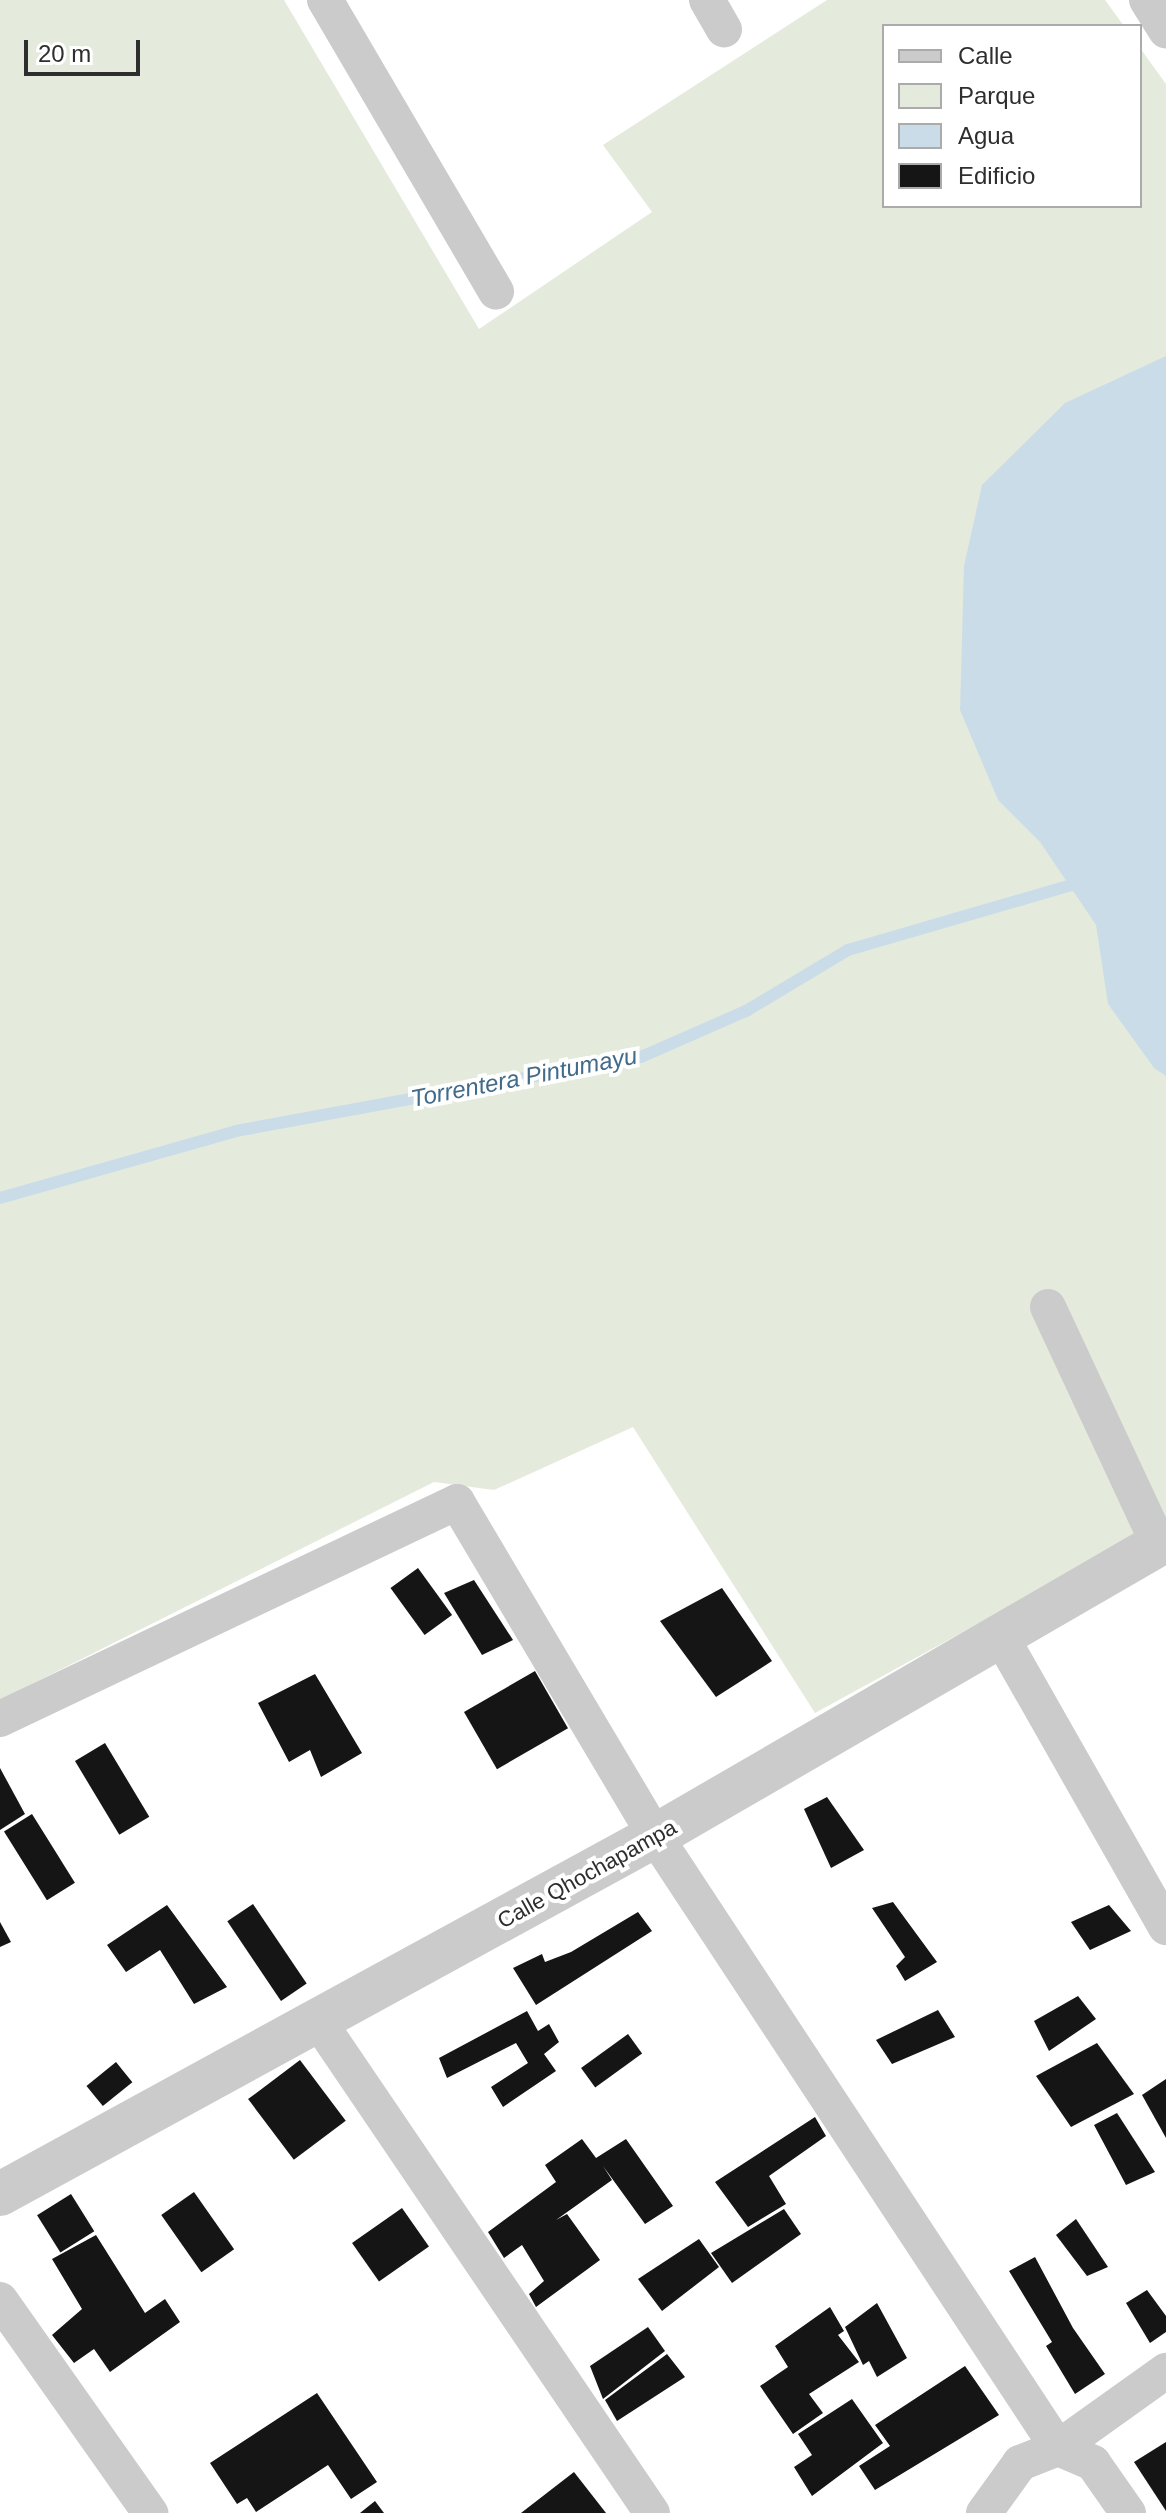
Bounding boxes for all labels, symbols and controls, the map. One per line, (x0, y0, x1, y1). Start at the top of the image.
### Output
scale bar (28, 24, 144, 74)
legend (882, 24, 1142, 208)
text: 20 m (38, 40, 91, 67)
text: Calle (958, 42, 1013, 69)
text: Parque (958, 82, 1035, 109)
text: Agua (958, 122, 1014, 149)
text: Edificio (958, 162, 1035, 189)
water label: Torrentera Pintumayu (408, 1041, 640, 1113)
street label: Calle Qhochapampa (493, 1814, 681, 1934)

